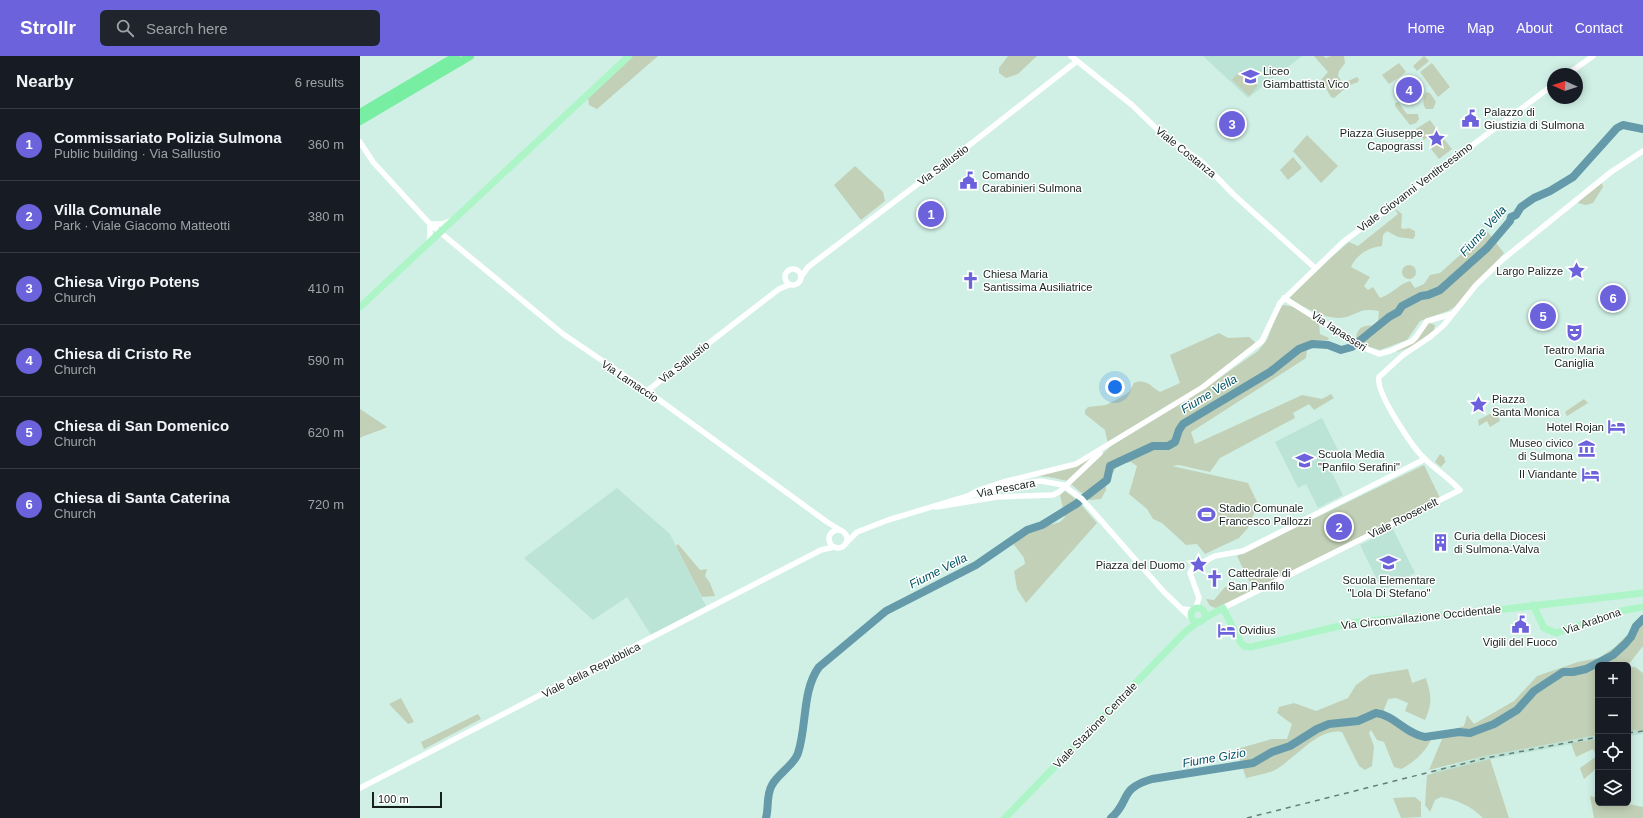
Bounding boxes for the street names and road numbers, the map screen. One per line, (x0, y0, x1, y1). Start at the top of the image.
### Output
street label: Viale Costanza (1154, 124, 1219, 180)
street label: Viale Giovanni Ventitreesimo (1355, 140, 1475, 234)
street label: Via Sallustio (915, 142, 971, 188)
street label: Via Iapasseri (1309, 309, 1369, 353)
street label: Via Sallustio (657, 339, 711, 385)
street label: Via Lamaccio (599, 358, 661, 404)
street label: Via Pescara (976, 476, 1037, 500)
street label: Viale Roosevelt (1366, 495, 1440, 541)
street label: Via Circonvallazione Occidentale (1341, 603, 1501, 631)
street label: Via Arabona (1562, 605, 1623, 636)
street label: Viale della Repubblica (540, 640, 643, 700)
street label: Viale Stazione Centrale (1051, 680, 1139, 770)

